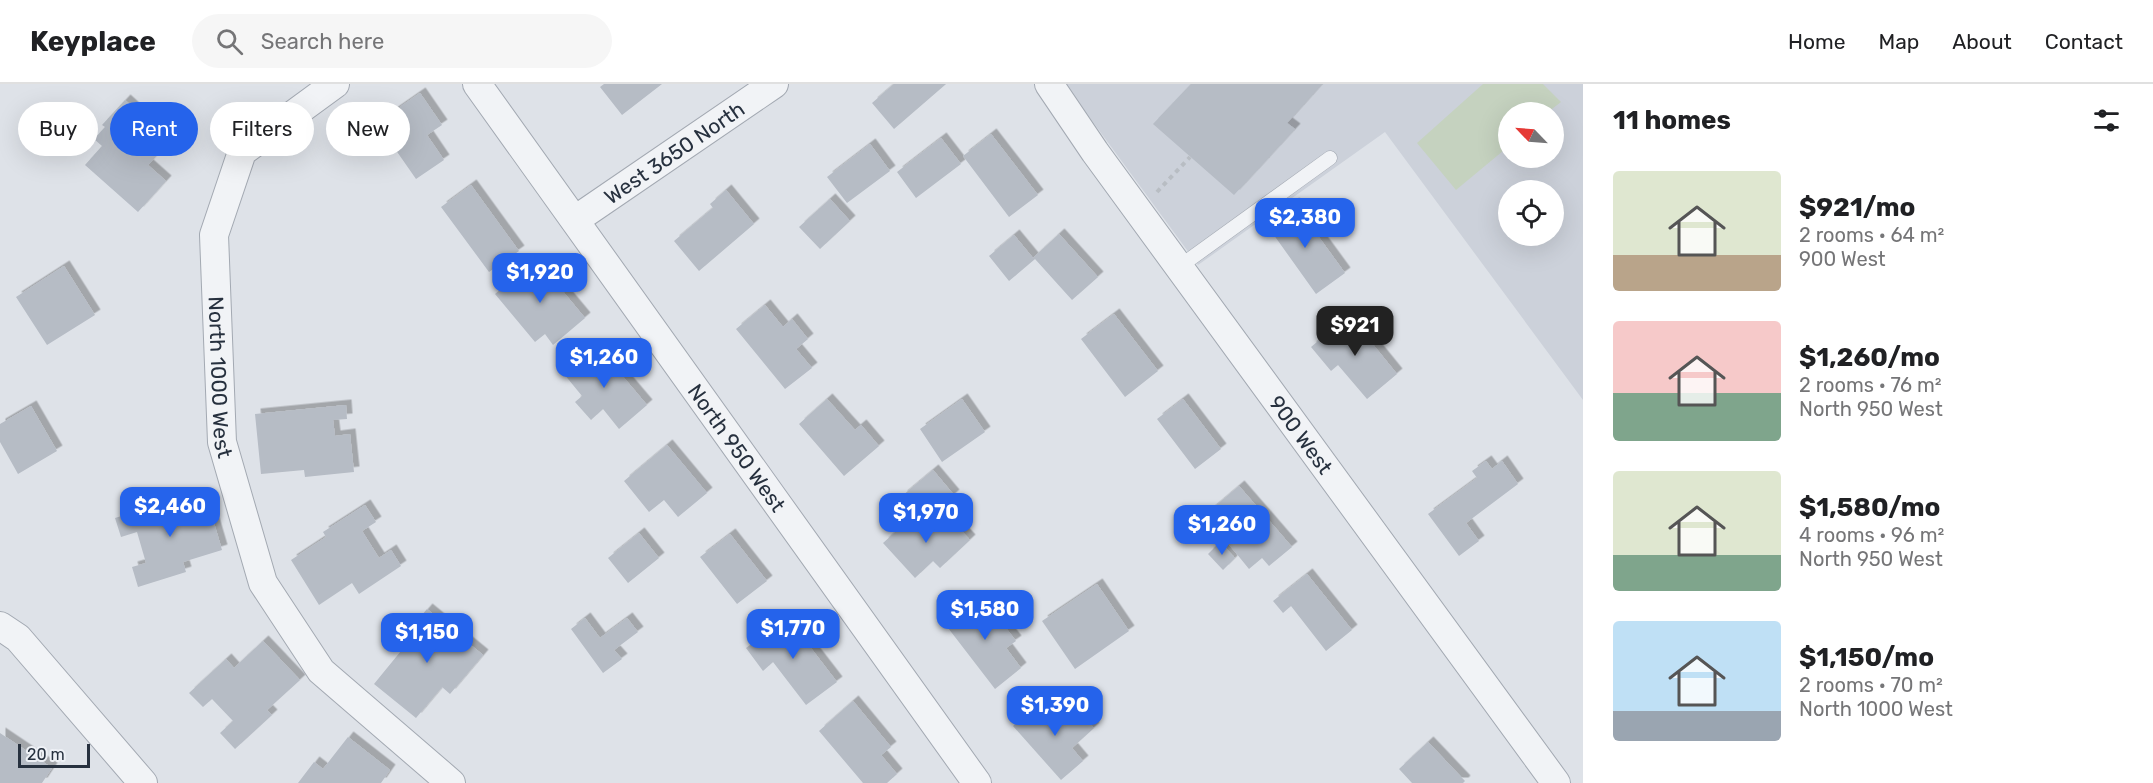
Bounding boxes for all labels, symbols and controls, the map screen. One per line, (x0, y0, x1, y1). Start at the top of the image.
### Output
search box (192, 14, 612, 68)
text: Keyplace (30, 25, 156, 58)
icon: search (213, 25, 246, 58)
text: Search here (261, 28, 384, 55)
text: Home (1788, 29, 1845, 54)
text: Map (1878, 29, 1919, 54)
text: About (1952, 29, 2012, 54)
text: Contact (2045, 29, 2123, 54)
street label: West 3650 North (599, 96, 749, 209)
chip: Buy (18, 102, 98, 156)
chip: Rent (110, 102, 198, 156)
chip: Filters (210, 102, 314, 156)
chip: New (326, 102, 410, 156)
north arrow (1498, 102, 1564, 168)
map controls (1498, 102, 1564, 246)
icon: filters (2090, 104, 2123, 137)
text: 11 homes (1613, 105, 1731, 136)
button: locate (1498, 180, 1564, 246)
text: $921/mo (1799, 192, 1915, 223)
icon: home (1661, 195, 1733, 267)
pin: $2,380 (1256, 198, 1354, 249)
text: $2,380 (1269, 205, 1341, 229)
text: 2 rooms · 64 m² (1799, 223, 1944, 247)
text: 900 West (1799, 247, 1886, 271)
pin: $1,920 (491, 253, 589, 304)
text: $1,920 (506, 260, 574, 284)
street label: North 1000 West (204, 296, 238, 461)
pin: $921 (1319, 306, 1391, 357)
text: $921 (1330, 313, 1380, 337)
pin: $1,260 (555, 338, 653, 389)
text: $1,260/mo (1799, 342, 1940, 373)
text: $1,260 (570, 345, 638, 369)
icon: home (1661, 345, 1733, 417)
text: 2 rooms · 76 m² (1799, 373, 1942, 397)
street label: North 950 West (683, 379, 791, 516)
street label: 900 West (1264, 390, 1338, 479)
text: North 950 West (1799, 397, 1943, 421)
pin: $2,460 (121, 487, 219, 538)
text: $1,580/mo (1799, 492, 1940, 523)
pin: $1,970 (877, 493, 975, 544)
text: $2,460 (134, 494, 206, 518)
icon: home (1661, 495, 1733, 567)
text: $1,970 (893, 500, 959, 524)
pin: $1,260 (1173, 505, 1271, 556)
text: $1,260 (1188, 512, 1256, 536)
text: 4 rooms · 96 m² (1799, 523, 1944, 547)
text: North 950 West (1799, 547, 1943, 571)
pin: $1,580 (936, 590, 1034, 641)
text: $1,580 (951, 597, 1019, 621)
pin: $1,770 (744, 609, 842, 660)
pin: $1,150 (378, 613, 476, 664)
text: $1,770 (761, 616, 825, 640)
text: $1,150 (395, 620, 459, 644)
text: $1,150/mo (1799, 642, 1934, 673)
icon: home (1661, 645, 1733, 717)
text: 2 rooms · 70 m² (1799, 673, 1943, 697)
pin: $1,390 (1006, 686, 1104, 737)
text: $1,390 (1021, 693, 1089, 717)
text: North 1000 West (1799, 697, 1953, 721)
scale bar (18, 741, 90, 768)
text: 20 m (27, 745, 65, 764)

